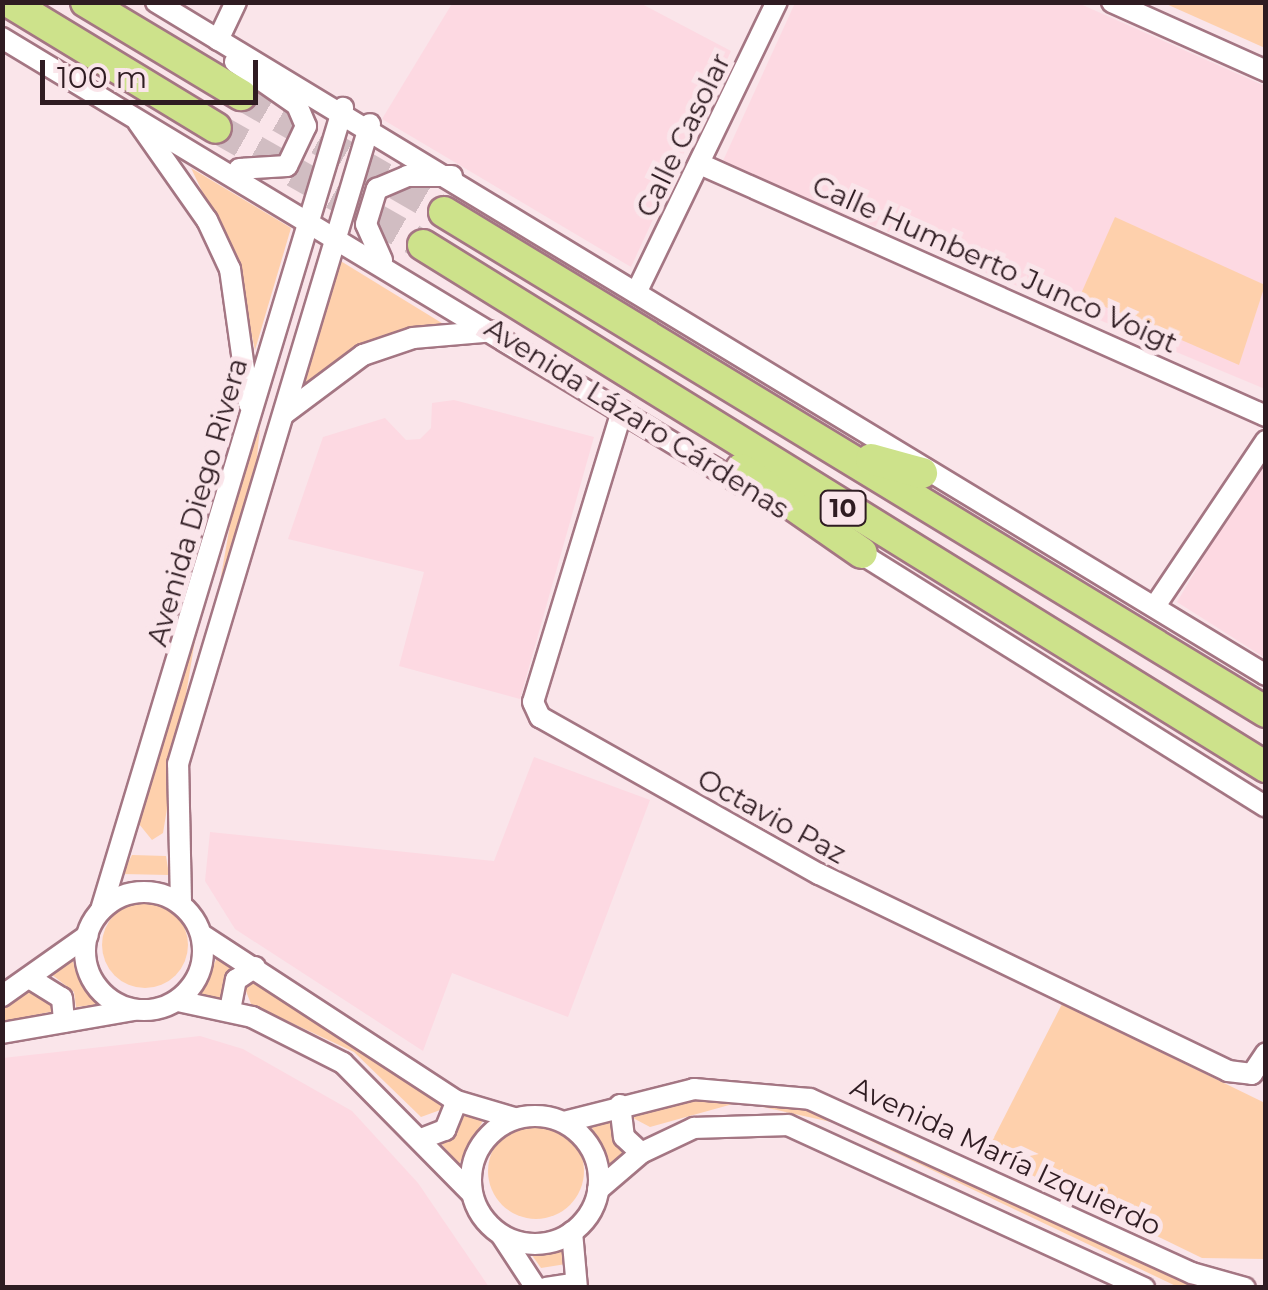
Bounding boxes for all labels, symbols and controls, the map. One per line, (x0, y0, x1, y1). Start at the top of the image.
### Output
scale bar (45, 40, 262, 102)
street label: Calle Casolar (629, 48, 737, 222)
text: 100 m (57, 59, 147, 96)
street label: Calle Humberto Junco Voigt (807, 168, 1183, 360)
street label: Avenida Lázaro Cárdenas (479, 311, 795, 525)
street label: Avenida Diego Rivera (140, 354, 254, 650)
road number: 10 (818, 488, 868, 528)
street label: Octavio Paz (692, 761, 852, 871)
street label: Avenida María Izquierdo (846, 1069, 1166, 1243)

